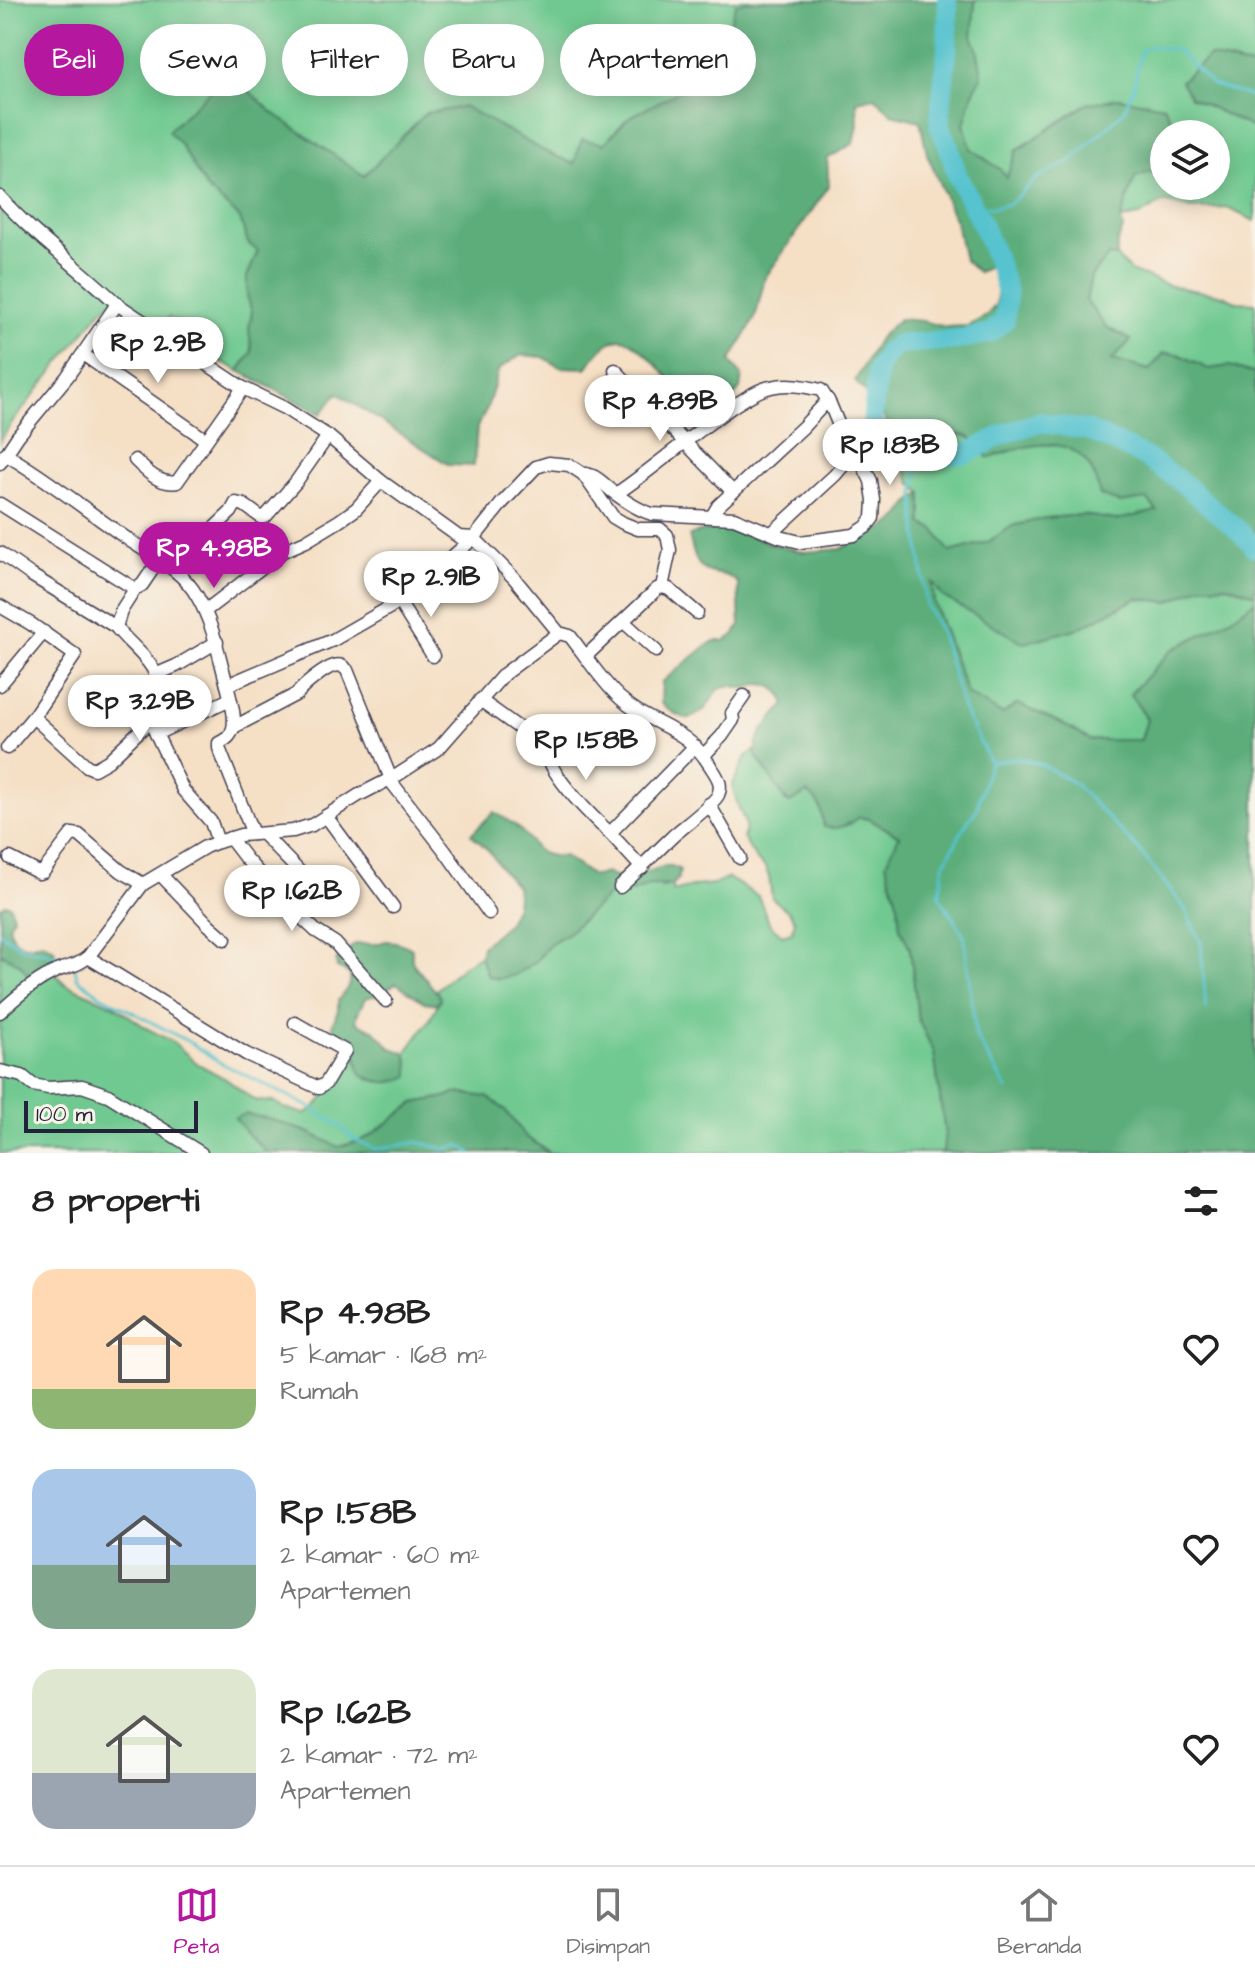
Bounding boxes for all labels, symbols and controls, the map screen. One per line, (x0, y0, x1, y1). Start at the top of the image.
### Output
chip: Beli (24, 24, 124, 96)
chip: Sewa (140, 24, 266, 96)
chip: Filter (282, 24, 408, 96)
chip: Baru (424, 24, 544, 96)
chip: Apartemen (560, 24, 756, 96)
map controls (1150, 120, 1230, 200)
button: layers (1150, 120, 1230, 200)
pin: Rp 2.9B (84, 317, 232, 385)
text: Rp 2.9B (110, 325, 206, 361)
pin: Rp 4.89B (577, 375, 743, 443)
text: Rp 4.89B (603, 383, 717, 419)
pin: Rp 1.83B (807, 419, 973, 487)
text: Rp 1.83B (841, 427, 939, 463)
pin: Rp 4.98B (131, 522, 297, 590)
text: Rp 4.98B (157, 530, 271, 566)
pin: Rp 2.91B (348, 551, 514, 619)
text: Rp 2.91B (382, 559, 480, 595)
pin: Rp 3.29B (57, 675, 223, 743)
text: Rp 3.29B (86, 683, 194, 719)
pin: Rp 1.58B (503, 714, 669, 782)
text: Rp 1.58B (534, 722, 638, 758)
pin: Rp 1.62B (209, 865, 375, 933)
text: Rp 1.62B (242, 873, 342, 909)
scale bar (24, 1097, 198, 1133)
text: 100 m (36, 1099, 93, 1130)
text: 8 properti (32, 1177, 199, 1225)
icon: filters (1179, 1179, 1223, 1223)
text: Rp 4.98B (280, 1289, 430, 1337)
icon: home (96, 1301, 192, 1397)
icon: heart (1179, 1327, 1223, 1371)
text: 5 kamar · 168 m² (280, 1337, 487, 1373)
text: Rumah (280, 1373, 358, 1409)
text: Rp 1.58B (280, 1489, 416, 1537)
icon: home (96, 1501, 192, 1597)
icon: heart (1179, 1527, 1223, 1571)
text: 2 kamar · 60 m² (280, 1537, 480, 1573)
text: Apartemen (280, 1573, 411, 1609)
text: Rp 1.62B (280, 1689, 411, 1737)
icon: home (96, 1701, 192, 1797)
icon: heart (1179, 1727, 1223, 1771)
text: 2 kamar · 72 m² (280, 1737, 478, 1773)
text: Apartemen (280, 1773, 411, 1809)
tab: Peta (174, 1883, 220, 1962)
tab: Disimpan (567, 1883, 650, 1962)
tab: Beranda (997, 1883, 1081, 1962)

